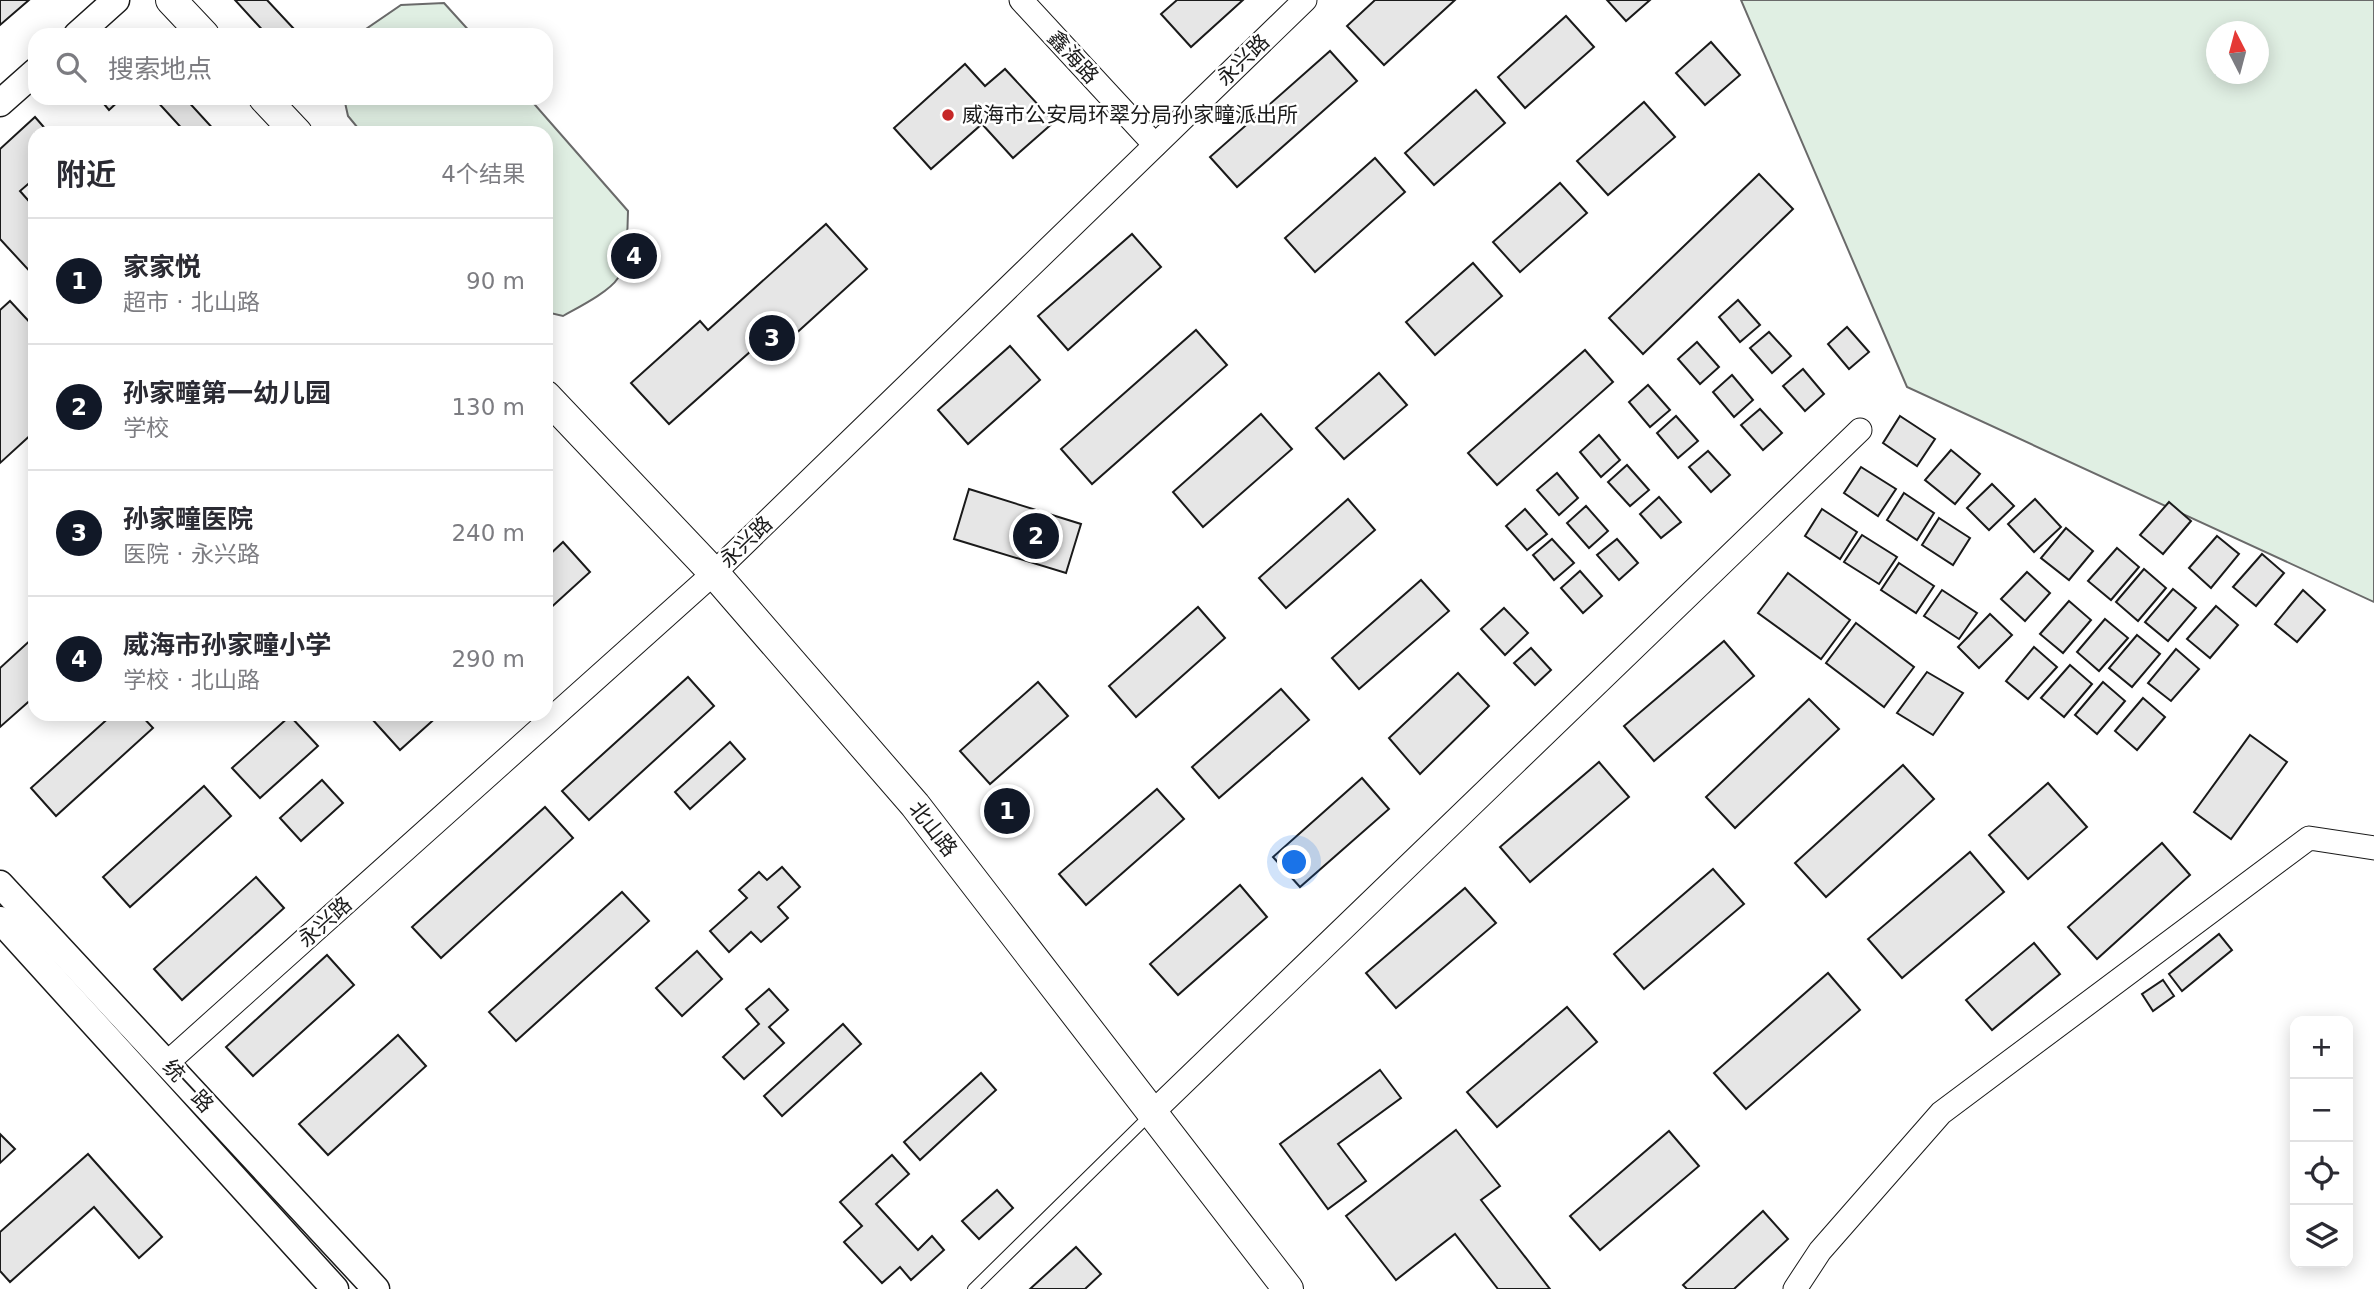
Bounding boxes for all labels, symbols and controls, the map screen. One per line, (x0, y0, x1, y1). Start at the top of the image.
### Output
north arrow (2206, 21, 2269, 84)
street label: 鑫海路 (1043, 26, 1103, 88)
search box (28, 28, 553, 105)
street label: 永兴路 (1212, 29, 1274, 91)
icon: search (52, 48, 90, 86)
text: 搜索地点 (108, 54, 212, 84)
place label: 威海市公安局环翠分局孙家疃派出所 (962, 103, 1298, 127)
marker: 威海市公安局环翠分局孙家疃派出所 (940, 107, 956, 123)
text: 附近 (56, 157, 116, 192)
text: 4个结果 (441, 161, 525, 187)
pin: 4 (611, 230, 657, 282)
text: 家家悦 (123, 252, 201, 282)
text: 1 (71, 268, 87, 294)
text: 90 m (466, 268, 525, 294)
text: 超市 · 北山路 (123, 289, 260, 315)
pin: 3 (749, 312, 795, 364)
text: 孙家疃第一幼儿园 (123, 378, 331, 408)
text: 2 (71, 394, 87, 420)
text: 130 m (451, 394, 525, 420)
text: 学校 (123, 415, 169, 441)
text: 孙家疃医院 (123, 504, 253, 534)
pin: 2 (1013, 510, 1059, 562)
street label: 永兴路 (715, 511, 777, 573)
text: 3 (71, 520, 87, 546)
text: 240 m (451, 520, 525, 546)
text: 医院 · 永兴路 (123, 541, 260, 567)
text: 威海市孙家疃小学 (123, 630, 331, 660)
text: 4 (71, 646, 87, 672)
text: 290 m (451, 646, 525, 672)
text: 学校 · 北山路 (123, 667, 260, 693)
pin: 1 (984, 785, 1030, 837)
street label: 北山路 (904, 797, 962, 861)
your location (1277, 845, 1311, 879)
street label: 永兴路 (294, 892, 356, 952)
map controls (2290, 1016, 2353, 1268)
button: + (2290, 1016, 2353, 1079)
street label: 统一路 (158, 1055, 218, 1117)
button: − (2290, 1079, 2353, 1142)
button: locate (2290, 1142, 2353, 1205)
button: layers (2290, 1205, 2353, 1268)

